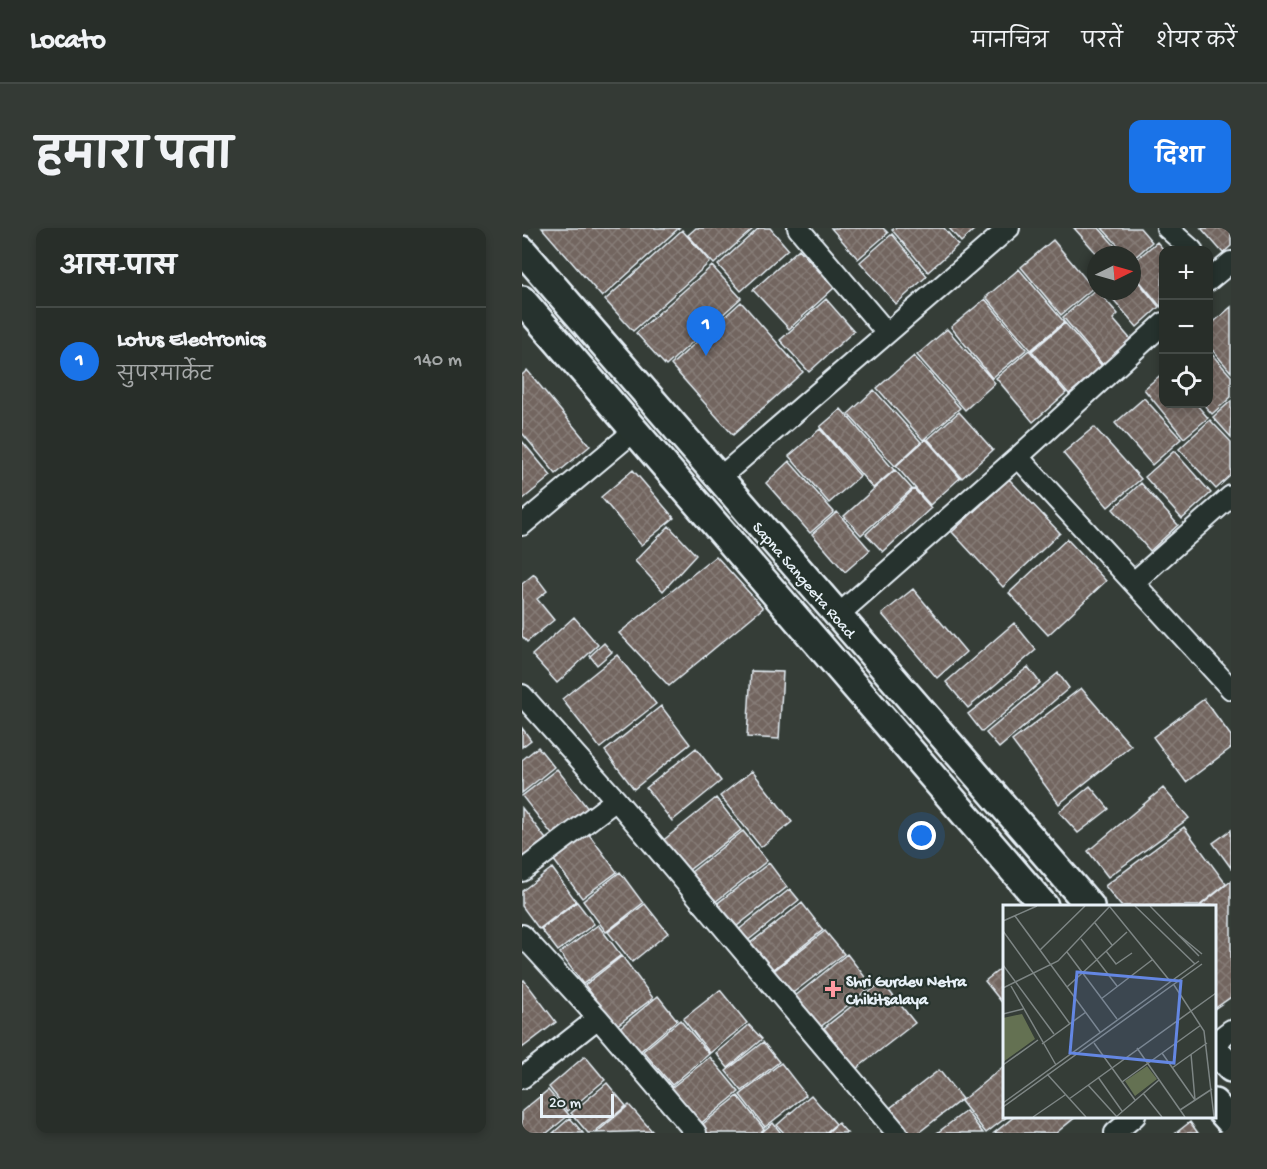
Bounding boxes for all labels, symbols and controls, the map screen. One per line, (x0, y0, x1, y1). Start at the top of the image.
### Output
text: Locato (30, 25, 106, 58)
text: मानचित्र (971, 31, 1048, 56)
text: परतें (1081, 31, 1123, 56)
text: शेयर करें (1156, 31, 1237, 56)
button: दिशा (1129, 120, 1231, 193)
text: हमारा पता (36, 135, 233, 184)
north arrow (1087, 246, 1141, 300)
map controls (1159, 246, 1213, 408)
button: + (1159, 246, 1213, 300)
text: आस-पास (60, 254, 177, 285)
button: − (1159, 300, 1213, 354)
pin: 1 (686, 306, 726, 356)
text: Lotus Electronics (117, 328, 265, 354)
text: 1 (75, 350, 84, 373)
text: 140 m (414, 350, 462, 373)
button: locate (1159, 354, 1213, 408)
text: सुपरमार्केट (117, 365, 213, 388)
street label: Sapna Sangeeta Road (747, 519, 859, 645)
your location (907, 821, 936, 850)
inset map (1003, 905, 1216, 1118)
place label: Shri Gurdev Netra Chikitsalaya (845, 974, 968, 1011)
marker: Shri Gurdev Netra Chikitsalaya (824, 980, 842, 998)
scale bar (540, 1091, 614, 1118)
text: 20 m (549, 1095, 581, 1114)

